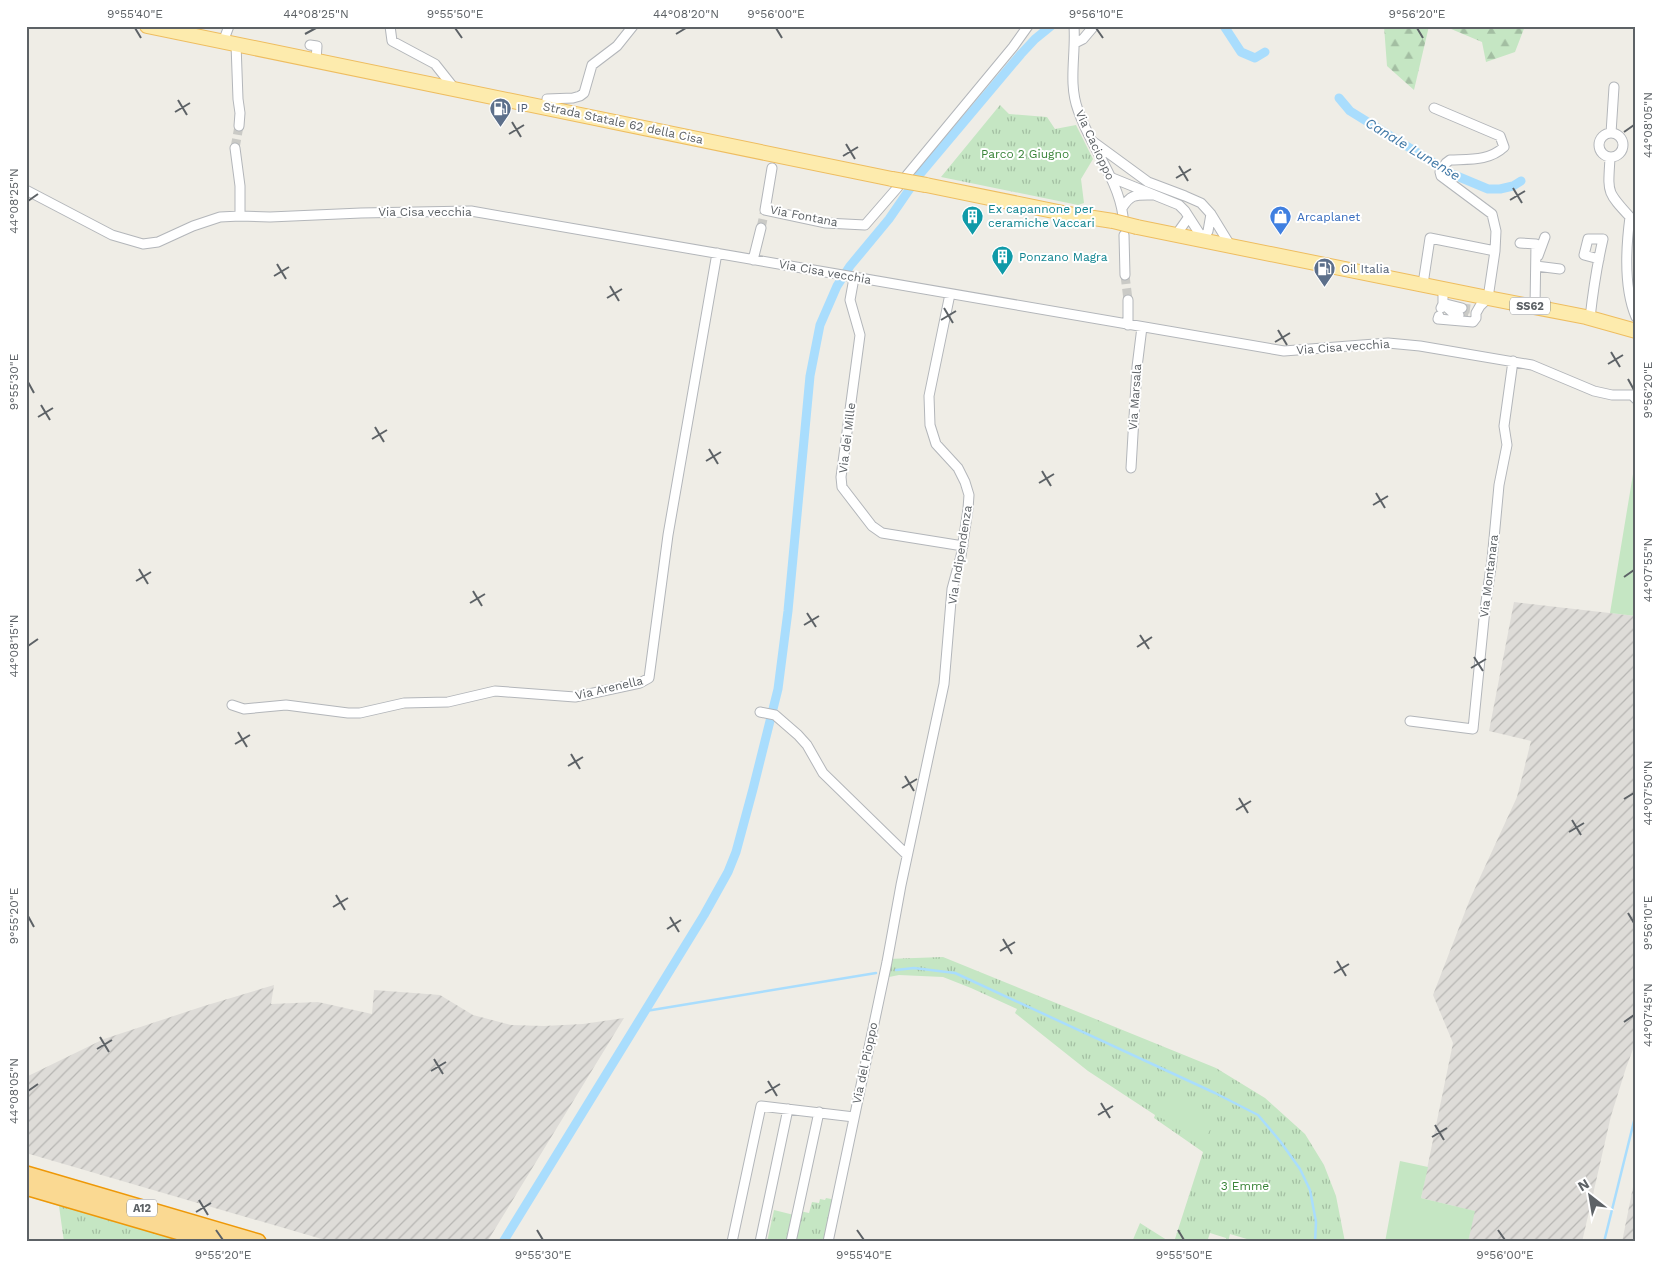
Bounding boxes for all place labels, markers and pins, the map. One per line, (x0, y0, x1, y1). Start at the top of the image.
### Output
fuel station icon: IP (489, 96, 513, 127)
place label: IP (517, 101, 528, 115)
place label: Ex capannone per ceramiche Vaccari (988, 202, 1095, 230)
building icon: Ex capannone per ceramiche Vaccari (960, 204, 984, 235)
shop icon: Arcaplanet (1269, 205, 1293, 236)
place label: Arcaplanet (1297, 210, 1360, 224)
building icon: Ponzano Magra (991, 245, 1015, 276)
place label: Ponzano Magra (1019, 250, 1108, 264)
fuel station icon: Oil Italia (1313, 257, 1337, 288)
place label: Oil Italia (1341, 262, 1390, 276)

